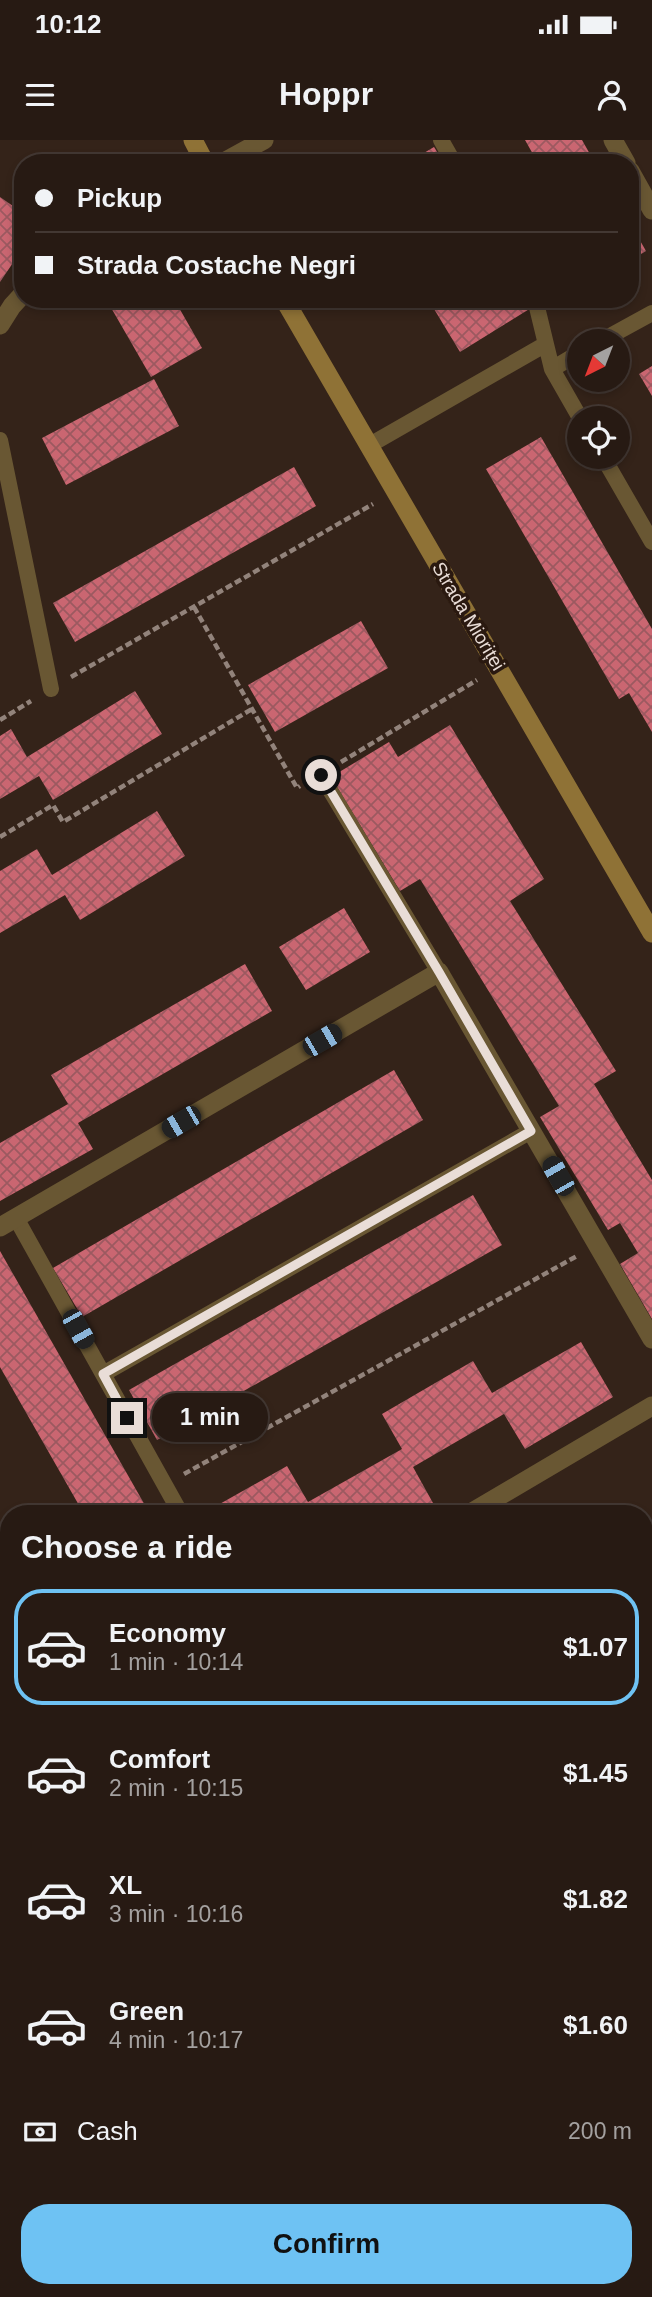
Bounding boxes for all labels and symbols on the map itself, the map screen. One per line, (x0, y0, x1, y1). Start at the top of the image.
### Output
north arrow (567, 329, 630, 392)
street label: Strada Mioriței (428, 558, 509, 674)
route start (305, 759, 337, 791)
car (299, 1020, 346, 1060)
car (158, 1102, 205, 1142)
car (539, 1153, 578, 1199)
car (59, 1306, 98, 1352)
callout: 1 min (152, 1394, 267, 1442)
route end (111, 1402, 143, 1434)

